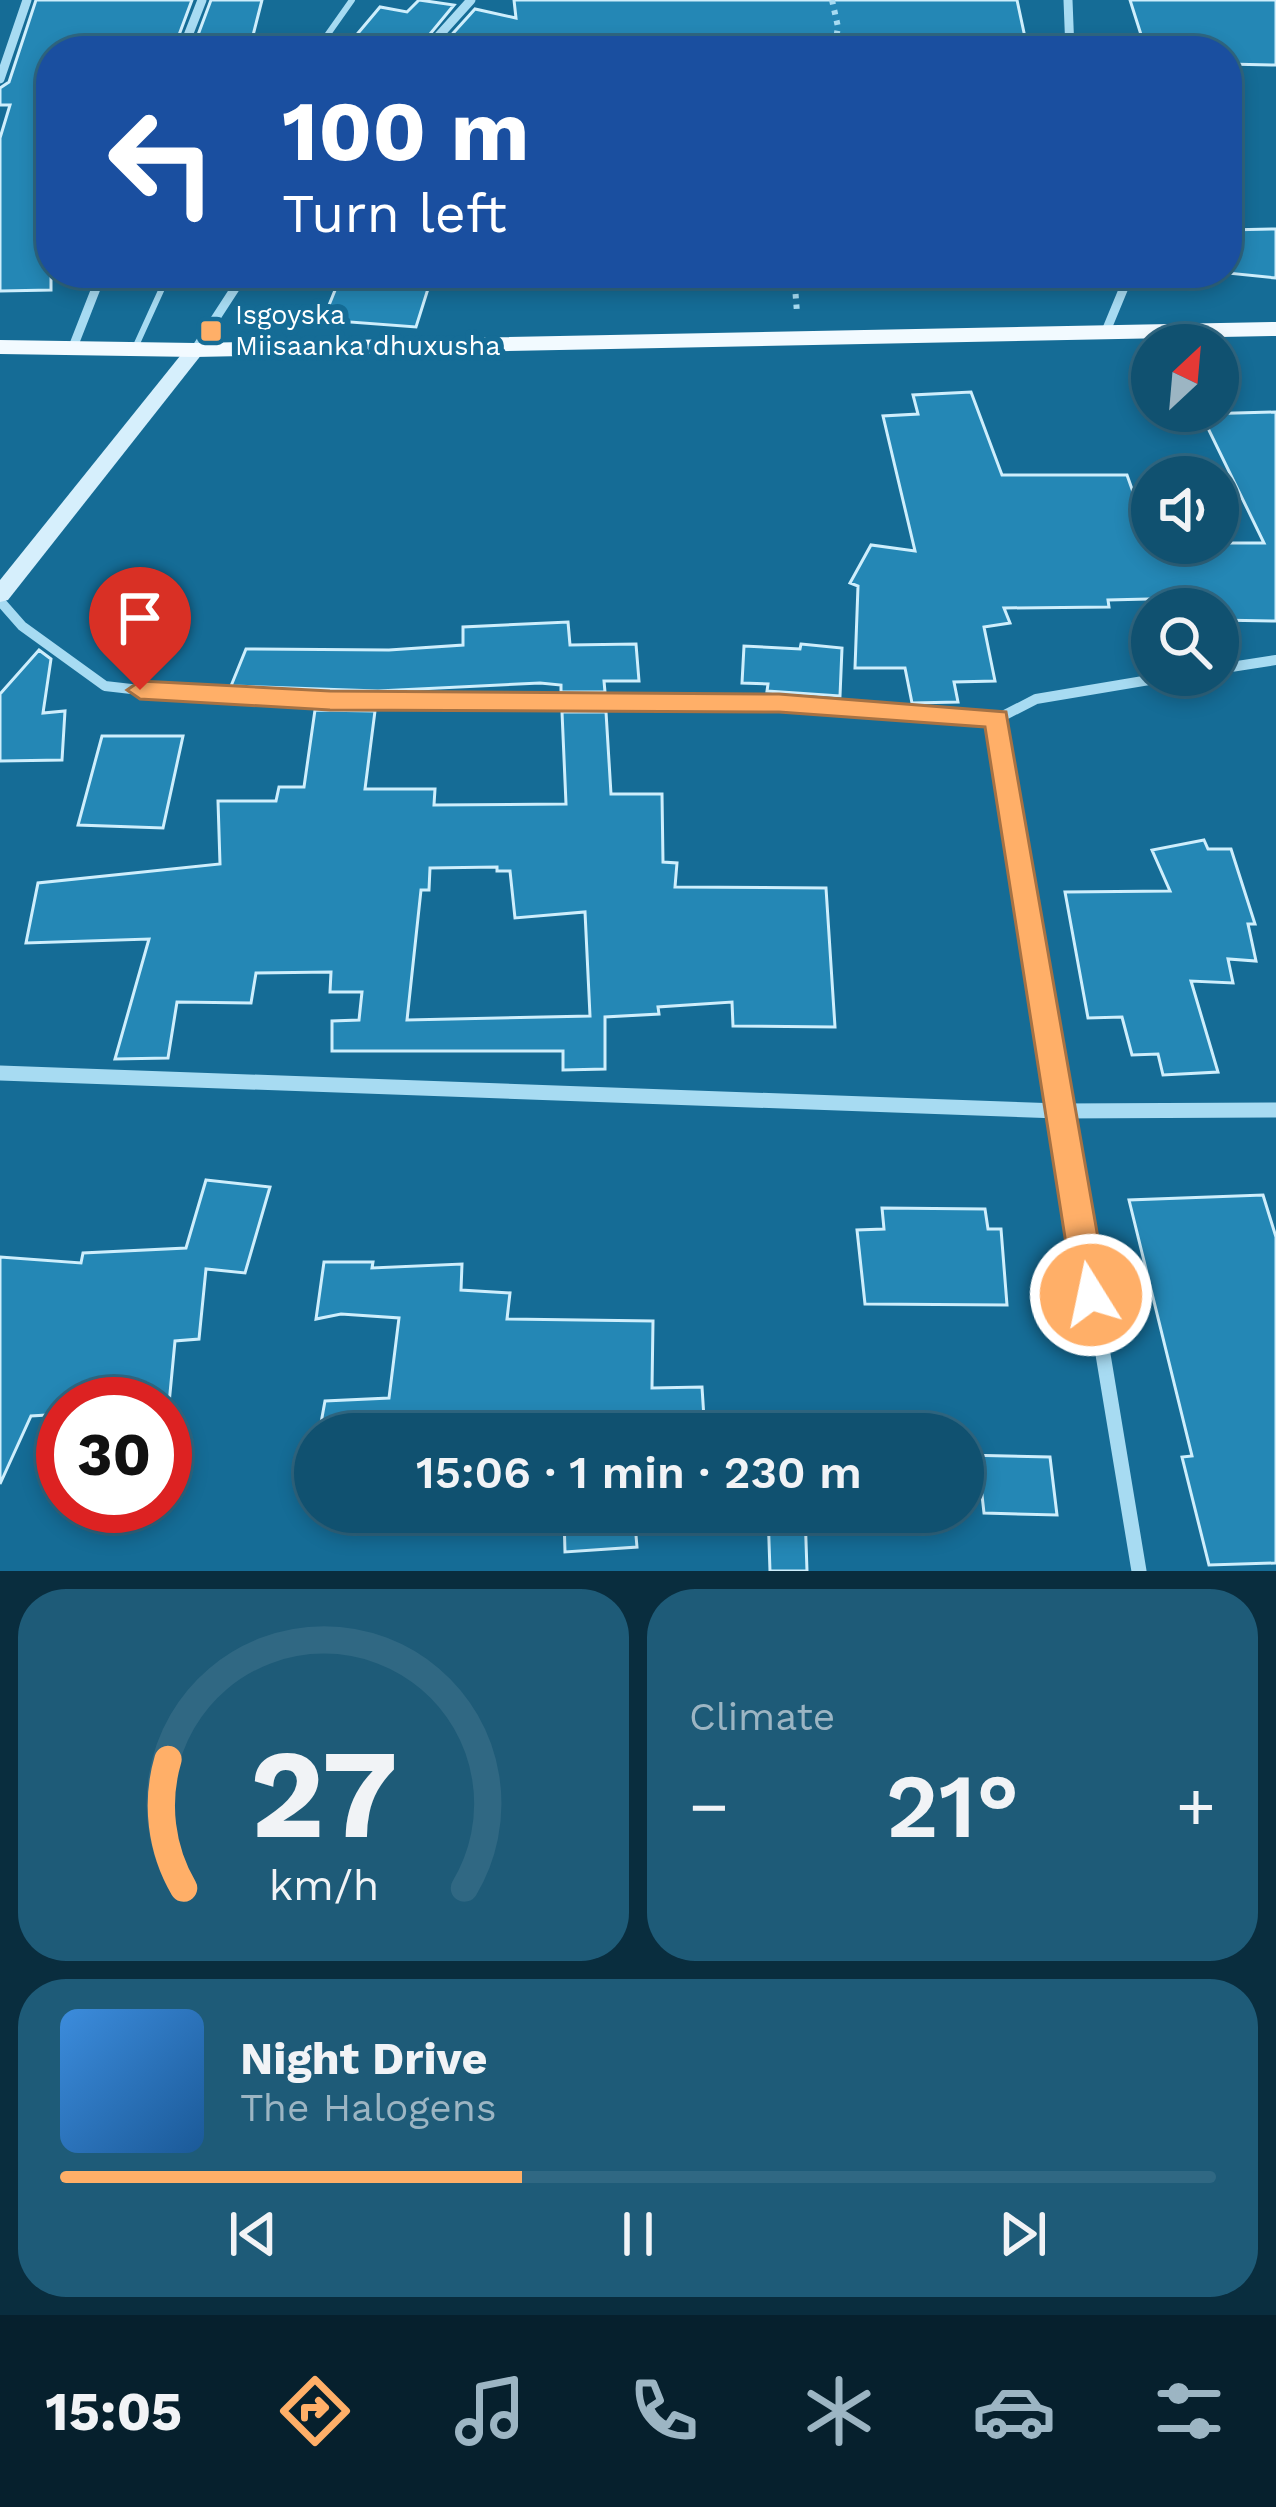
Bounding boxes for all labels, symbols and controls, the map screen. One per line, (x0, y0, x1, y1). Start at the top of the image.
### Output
text: 100 m (282, 82, 529, 180)
icon: left (84, 84, 240, 240)
text: Turn left (282, 182, 507, 245)
place label: Isgoyska Miisaanka dhuxusha (235, 299, 500, 362)
marker: Isgoyska Miisaanka dhuxusha (198, 318, 224, 344)
north arrow (1131, 324, 1239, 432)
map controls (1131, 324, 1239, 696)
button: sound (1131, 456, 1239, 564)
pin (89, 567, 191, 690)
icon: arrive (107, 585, 173, 651)
button: search (1131, 588, 1239, 696)
position arrow (1028, 1232, 1154, 1358)
speed limit sign: 30 (36, 1377, 192, 1533)
text: 15:06 · 1 min · 230 m (416, 1446, 862, 1499)
text: Climate (689, 1694, 835, 1739)
text: 27 (250, 1721, 397, 1867)
text: 21° (885, 1753, 1020, 1859)
text: − (689, 1768, 729, 1845)
text: + (1176, 1768, 1216, 1845)
text: km/h (268, 1860, 379, 1910)
text: Night Drive (240, 2032, 488, 2085)
text: The Halogens (240, 2085, 496, 2130)
icon: previous (220, 2201, 286, 2267)
icon: pause (605, 2201, 671, 2267)
icon: next (990, 2201, 1056, 2267)
icon: directions (273, 2369, 357, 2453)
icon: music (448, 2369, 532, 2453)
icon: phone (622, 2369, 706, 2453)
icon: climate (797, 2369, 881, 2453)
icon: car (972, 2369, 1056, 2453)
icon: filters (1147, 2369, 1231, 2453)
text: 15:05 (45, 2380, 182, 2443)

